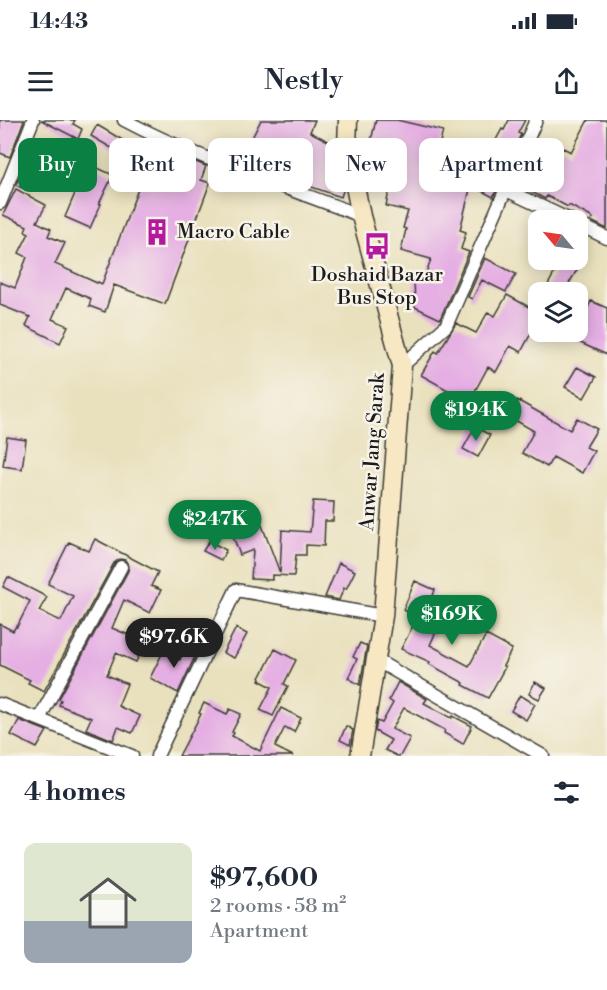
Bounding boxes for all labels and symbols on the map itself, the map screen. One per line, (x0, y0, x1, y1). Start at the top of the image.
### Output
north arrow (528, 210, 588, 270)
building icon: Macro Cable (142, 217, 172, 247)
place label: Macro Cable (177, 220, 290, 245)
bus stop icon: Doshaid Bazar Bus Stop (362, 231, 392, 261)
place label: Doshaid Bazar Bus Stop (311, 263, 443, 311)
street label: Anwar Jang Sarak (355, 371, 391, 533)
pin: $194K (434, 391, 518, 442)
pin: $247K (173, 500, 257, 551)
pin: $169K (410, 595, 494, 646)
pin: $97.6K (125, 618, 223, 669)

